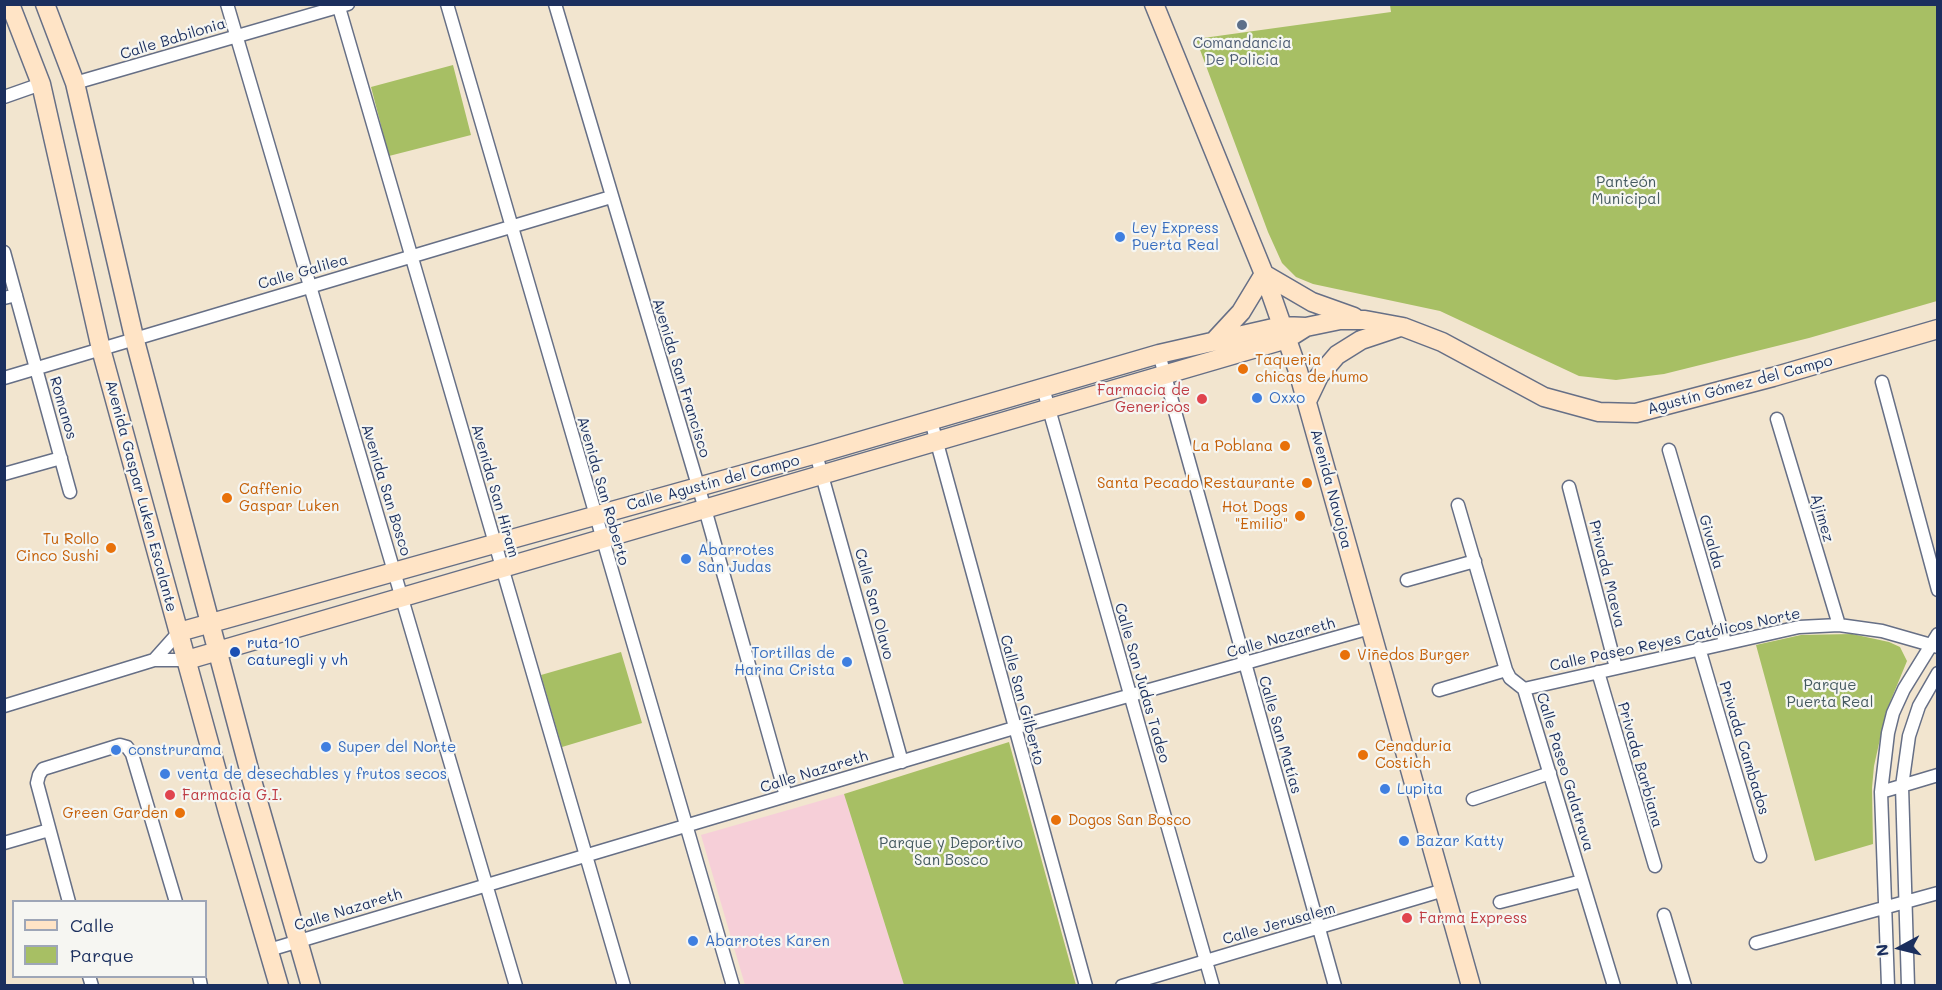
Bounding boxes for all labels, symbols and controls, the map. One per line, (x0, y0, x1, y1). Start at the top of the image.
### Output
street label: Calle Babilonia (118, 14, 228, 64)
marker: Comandancia De Policia (1235, 18, 1249, 32)
place label: Comandancia De Policia (1192, 34, 1292, 69)
park label: Panteón Municipal (1592, 173, 1660, 208)
place label: Ley Express Puerta Real (1132, 219, 1219, 254)
marker: Ley Express Puerta Real (1113, 230, 1127, 244)
street label: Calle Galilea (256, 251, 350, 293)
street label: Avenida San Francisco (648, 296, 714, 460)
place label: Taqueria chicas de humo (1255, 351, 1368, 386)
street label: Agustín Gómez del Campo (1645, 352, 1835, 418)
marker: Taqueria chicas de humo (1236, 362, 1250, 376)
street label: Romanos (45, 375, 81, 441)
street label: Avenida Gaspar Luken Escalante (101, 378, 181, 614)
place label: Farmacia de Genericos (1097, 381, 1190, 416)
place label: Oxxo (1269, 389, 1305, 407)
marker: Oxxo (1250, 391, 1264, 405)
marker: Farmacia de Genericos (1195, 392, 1209, 406)
street label: Avenida San Roberto (573, 415, 633, 567)
street label: Avenida San Bosco (357, 422, 415, 558)
street label: Avenida San Hiram (467, 422, 523, 560)
street label: Avenida Navojoa (1306, 427, 1356, 551)
place label: La Poblana (1193, 437, 1273, 455)
marker: La Poblana (1278, 439, 1292, 453)
street label: Calle Agustín del Campo (625, 451, 801, 515)
place label: Santa Pecado Restaurante (1097, 474, 1295, 492)
marker: Santa Pecado Restaurante (1300, 476, 1314, 490)
place label: Caffenio Gaspar Luken (239, 480, 339, 515)
marker: Caffenio Gaspar Luken (220, 491, 234, 505)
street label: Ajimez (1807, 492, 1837, 544)
place label: Hot Dogs "Emilio" (1222, 498, 1288, 533)
marker: Hot Dogs "Emilio" (1293, 509, 1307, 523)
street label: Givalda (1695, 513, 1727, 571)
street label: Privada Maeva (1585, 518, 1629, 630)
place label: Tu Rollo Cinco Sushi (16, 530, 99, 565)
marker: Tu Rollo Cinco Sushi (104, 541, 118, 555)
place label: Abarrotes San Judas (698, 541, 774, 576)
street label: Calle San Olavo (851, 546, 897, 662)
marker: Abarrotes San Judas (679, 552, 693, 566)
street label: Calle San Judas Tadeo (1111, 601, 1173, 765)
street label: Calle Paseo Reyes Católicos Norte (1548, 605, 1802, 675)
street label: Calle Nazareth (1225, 614, 1337, 662)
street label: Calle San Gilberto (996, 633, 1048, 767)
place label: ruta 10 caturegli y vh (247, 634, 348, 669)
place label: Tortillas de Harina Crista (734, 644, 835, 679)
marker: ruta 10 caturegli y vh (228, 645, 242, 659)
place label: Viñedos Burger (1357, 646, 1470, 664)
marker: Viñedos Burger (1338, 648, 1352, 662)
marker: Tortillas de Harina Crista (840, 655, 854, 669)
street label: Calle San Matías (1255, 674, 1305, 796)
park label: Parque Puerta Real (1787, 676, 1873, 711)
street label: Privada Cambados (1715, 679, 1773, 817)
street label: Calle Paseo Galatrava (1532, 691, 1598, 853)
street label: Privada Barbiana (1613, 700, 1667, 830)
place label: Cenaduria Costich (1375, 737, 1452, 772)
place label: Super del Norte (338, 738, 456, 756)
marker: Super del Norte (319, 740, 333, 754)
place label: construrama (128, 741, 222, 759)
marker: construrama (109, 743, 123, 757)
street label: Calle Nazareth (758, 747, 870, 797)
marker: Cenaduria Costich (1356, 748, 1370, 762)
place label: venta de desechables y frutos secos (177, 765, 447, 783)
marker: venta de desechables y frutos secos (158, 767, 172, 781)
place label: Lupita (1397, 780, 1443, 798)
marker: Lupita (1378, 782, 1392, 796)
place label: Farmacia G.I. (182, 786, 283, 804)
marker: Farmacia G.I. (163, 788, 177, 802)
place label: Green Garden (63, 804, 168, 822)
marker: Green Garden (173, 806, 187, 820)
place label: Dogos San Bosco (1068, 811, 1191, 829)
marker: Dogos San Bosco (1049, 813, 1063, 827)
place label: Bazar Katty (1416, 832, 1504, 850)
park label: Parque y Deportivo San Bosco (879, 834, 1023, 869)
marker: Bazar Katty (1397, 834, 1411, 848)
street label: Calle Nazareth (292, 885, 404, 935)
street label: Calle Jerusalem (1220, 899, 1338, 949)
legend (12, 900, 207, 978)
place label: Farma Express (1419, 909, 1527, 927)
marker: Farma Express (1400, 911, 1414, 925)
text: Calle (70, 913, 114, 937)
north arrow (1870, 918, 1930, 978)
place label: Abarrotes Karen (705, 932, 830, 950)
marker: Abarrotes Karen (686, 934, 700, 948)
text: Parque (70, 943, 134, 967)
text: N (1870, 943, 1893, 958)

